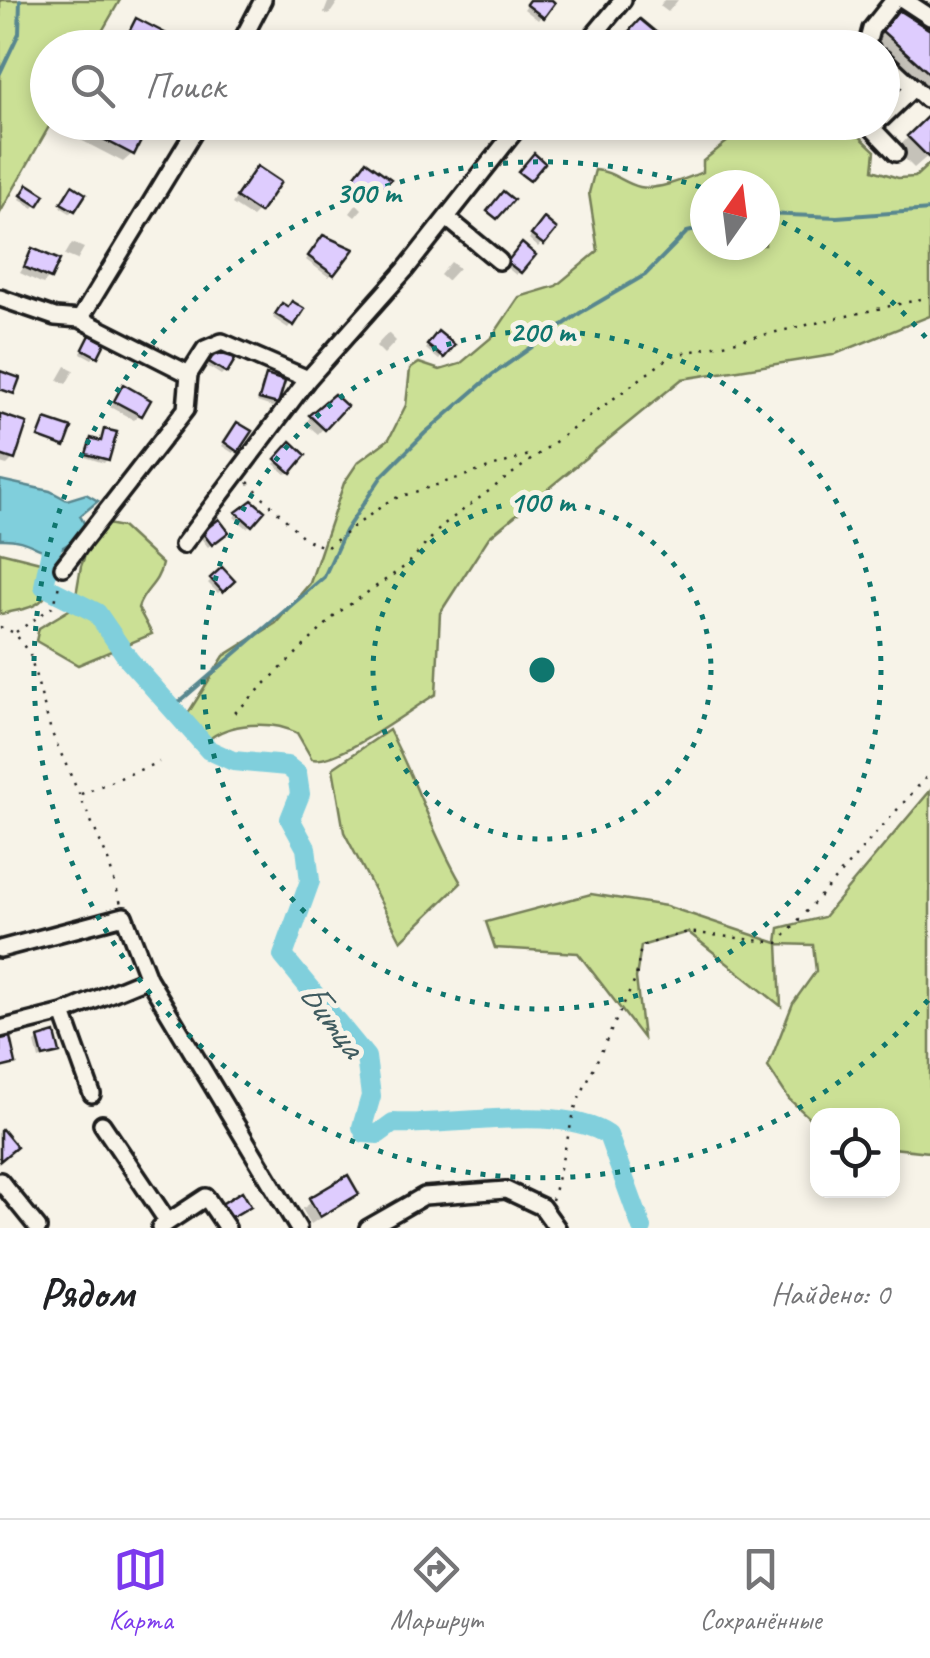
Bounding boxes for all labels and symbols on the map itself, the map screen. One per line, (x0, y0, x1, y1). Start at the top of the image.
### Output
north arrow (690, 170, 780, 260)
text: 300 m (336, 174, 403, 212)
text: 200 m (510, 313, 577, 351)
text: 100 m (510, 483, 577, 521)
centre of rings (524, 652, 560, 688)
water label: Битца (288, 972, 378, 1069)

